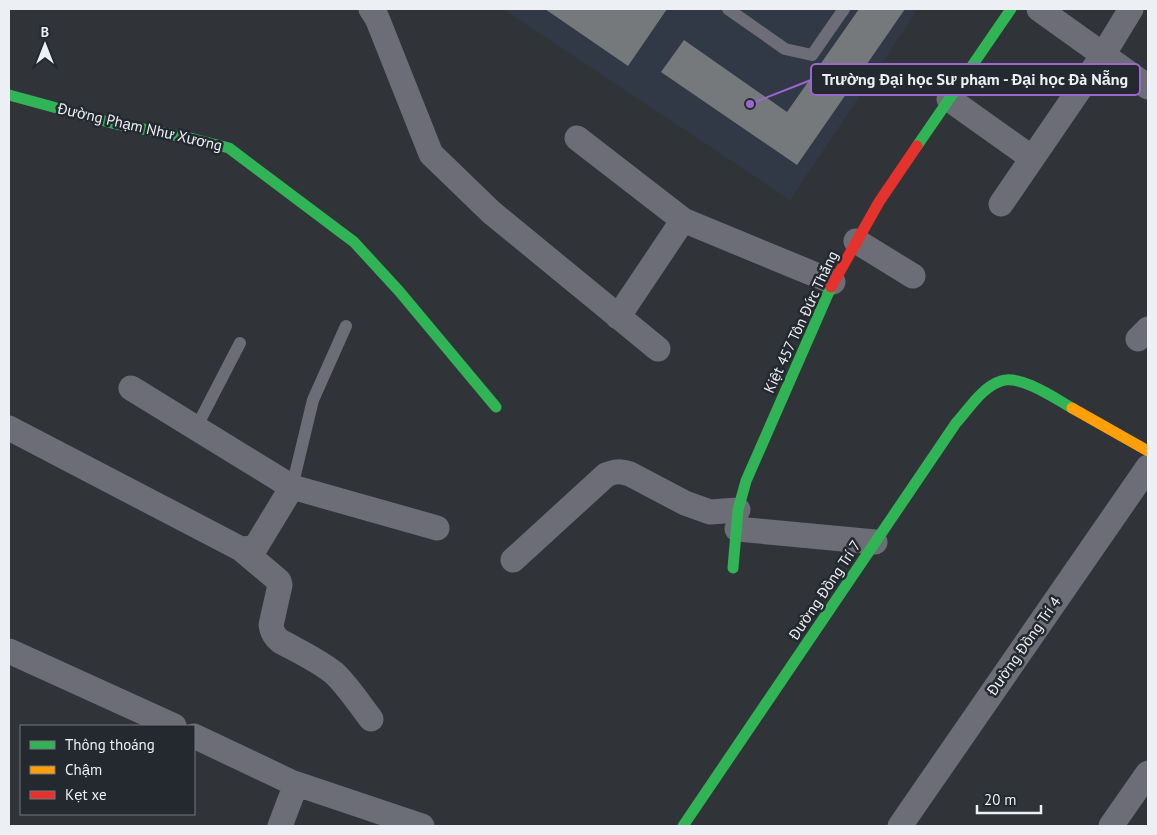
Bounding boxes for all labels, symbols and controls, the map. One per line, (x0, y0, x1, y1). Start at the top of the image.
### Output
north arrow (20, 20, 70, 70)
text: B (41, 23, 49, 41)
callout: Trường Đại học Sư phạm - Đại học Đà Nẵng (811, 64, 1140, 95)
text: Trường Đại học Sư phạm - Đại học Đà Nẵng (822, 69, 1128, 89)
street label: Đường Phạm Như Xương (55, 98, 224, 155)
street label: Kiệt 457 Tôn Đức Thắng (759, 248, 842, 396)
street label: Đường Đồng Trí 7 (784, 536, 865, 644)
street label: Đường Đồng Trí 4 (982, 593, 1065, 700)
legend (20, 725, 195, 815)
text: Thông thoáng (65, 735, 155, 754)
text: Chậm (65, 760, 102, 779)
scale bar (977, 782, 1041, 814)
text: Kẹt xe (65, 785, 107, 804)
text: 20 m (984, 790, 1017, 809)

